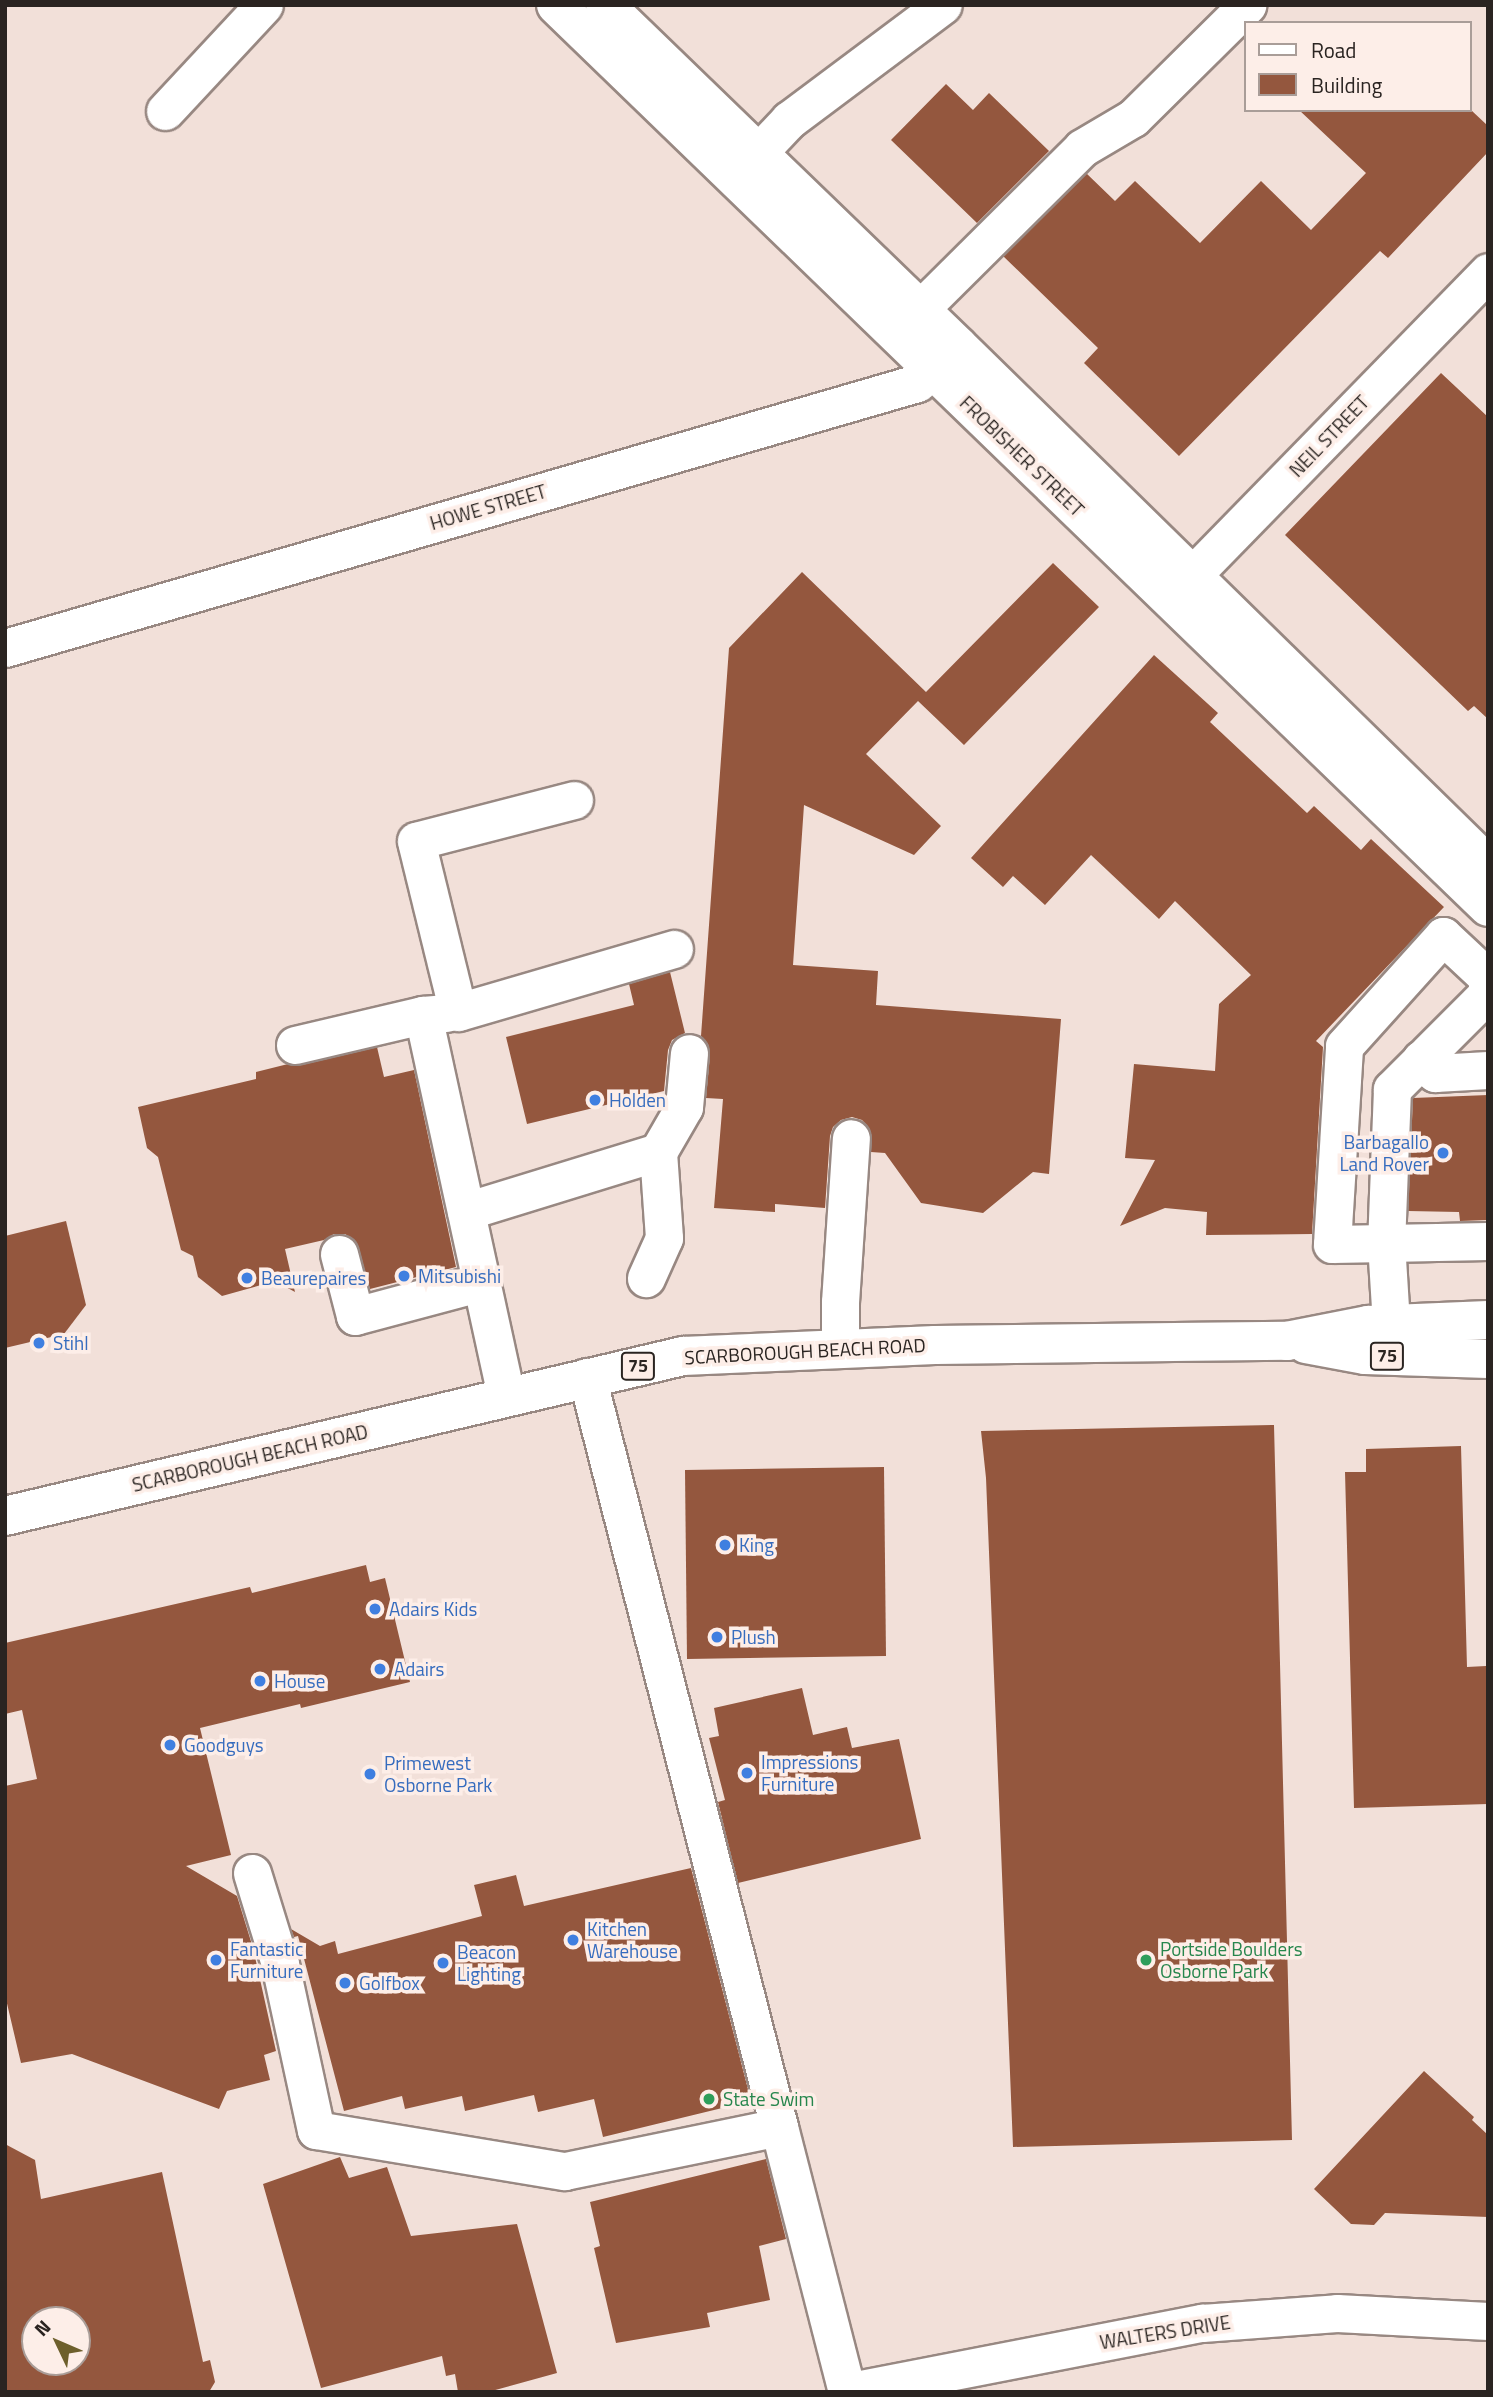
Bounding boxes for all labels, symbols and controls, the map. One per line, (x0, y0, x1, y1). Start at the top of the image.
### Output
legend (1244, 21, 1472, 112)
text: Road (1311, 34, 1356, 66)
text: Building (1311, 69, 1382, 101)
street label: FROBISHER STREET (955, 391, 1089, 521)
street label: NEIL STREET (1285, 391, 1373, 481)
street label: HOWE STREET (427, 480, 549, 534)
place label: Holden (609, 1089, 666, 1111)
marker: Holden (587, 1092, 603, 1108)
place label: Barbagallo Land Rover (1339, 1131, 1429, 1175)
marker: Barbagallo Land Rover (1435, 1145, 1451, 1161)
place label: Mitsubishi (418, 1265, 501, 1287)
place label: Beaurepaires (261, 1267, 366, 1289)
marker: Mitsubishi (396, 1268, 412, 1284)
marker: Beaurepaires (239, 1270, 255, 1286)
place label: Stihl (53, 1332, 89, 1354)
street label: SCARBOROUGH BEACH ROAD (684, 1333, 926, 1369)
marker: Stihl (31, 1335, 47, 1351)
road number: 75 (1370, 1342, 1404, 1371)
road number: 75 (620, 1352, 656, 1380)
street label: SCARBOROUGH BEACH ROAD (130, 1420, 370, 1496)
place label: King (739, 1534, 774, 1556)
marker: King (717, 1537, 733, 1553)
place label: Adairs Kids (389, 1598, 477, 1620)
marker: Adairs Kids (367, 1601, 383, 1617)
place label: Plush (731, 1626, 776, 1648)
marker: Plush (709, 1629, 725, 1645)
place label: Adairs (394, 1658, 444, 1680)
marker: Adairs (372, 1661, 388, 1677)
place label: House (274, 1670, 325, 1692)
marker: House (252, 1673, 268, 1689)
place label: Goodguys (184, 1734, 264, 1756)
marker: Goodguys (162, 1737, 178, 1753)
place label: Impressions Furniture (761, 1751, 858, 1795)
place label: Primewest Osborne Park (384, 1752, 492, 1796)
marker: Impressions Furniture (739, 1765, 755, 1781)
marker: Primewest Osborne Park (362, 1766, 378, 1782)
place label: Kitchen Warehouse (587, 1918, 678, 1962)
marker: Kitchen Warehouse (565, 1932, 581, 1948)
place label: Fantastic Furniture (230, 1938, 303, 1982)
place label: Portside Boulders Osborne Park (1160, 1938, 1303, 1982)
place label: Beacon Lighting (457, 1941, 521, 1985)
marker: Fantastic Furniture (208, 1952, 224, 1968)
marker: Portside Boulders Osborne Park (1138, 1952, 1154, 1968)
marker: Beacon Lighting (435, 1955, 451, 1971)
place label: Golfbox (359, 1972, 420, 1994)
marker: Golfbox (337, 1975, 353, 1991)
place label: State Swim (723, 2088, 814, 2110)
marker: State Swim (701, 2091, 717, 2107)
north arrow (21, 2306, 91, 2376)
street label: WALTERS DRIVE (1098, 2310, 1232, 2354)
text: N (27, 2313, 57, 2342)

